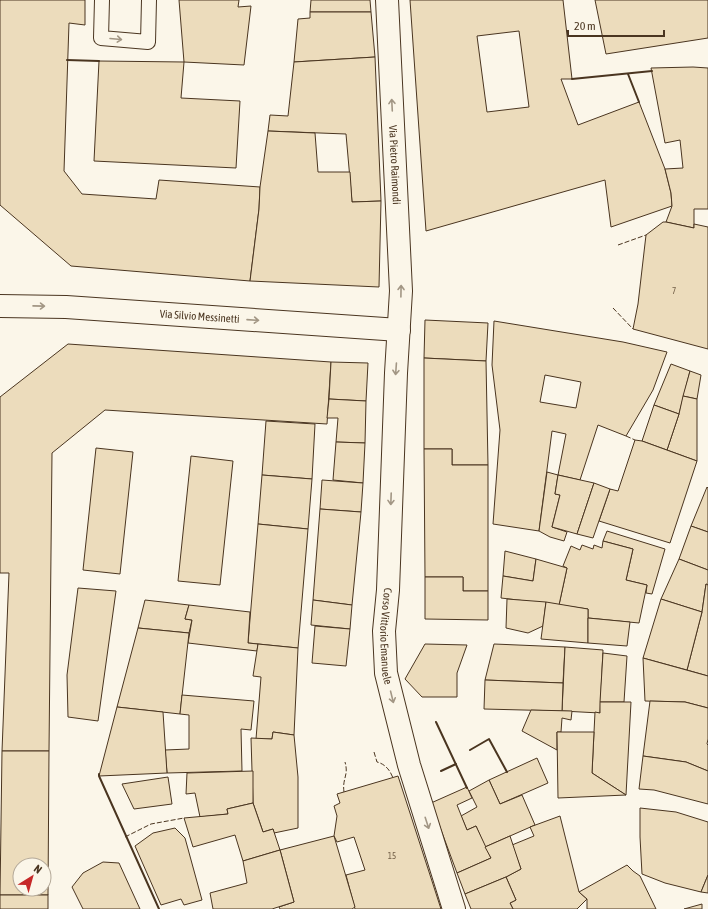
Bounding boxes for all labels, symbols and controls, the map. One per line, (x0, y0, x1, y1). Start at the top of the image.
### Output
scale bar (568, 12, 664, 38)
text: 20 m (574, 19, 596, 33)
one-way arrow (109, 35, 122, 43)
one-way arrow (388, 99, 396, 112)
street label: Via Pietro Raimondi (387, 125, 403, 205)
one-way arrow (397, 285, 405, 298)
house number: 7 (672, 286, 676, 296)
one-way arrow (32, 302, 45, 310)
street label: Via Silvio Messinetti (159, 307, 240, 325)
one-way arrow (246, 316, 259, 323)
one-way arrow (393, 362, 400, 375)
one-way arrow (388, 492, 395, 505)
street label: Corso Vittorio Emanuele (378, 587, 395, 686)
one-way arrow (389, 691, 396, 704)
one-way arrow (424, 816, 431, 829)
house number: 15 (388, 851, 396, 861)
north arrow (12, 857, 52, 897)
text: N (32, 862, 44, 876)

